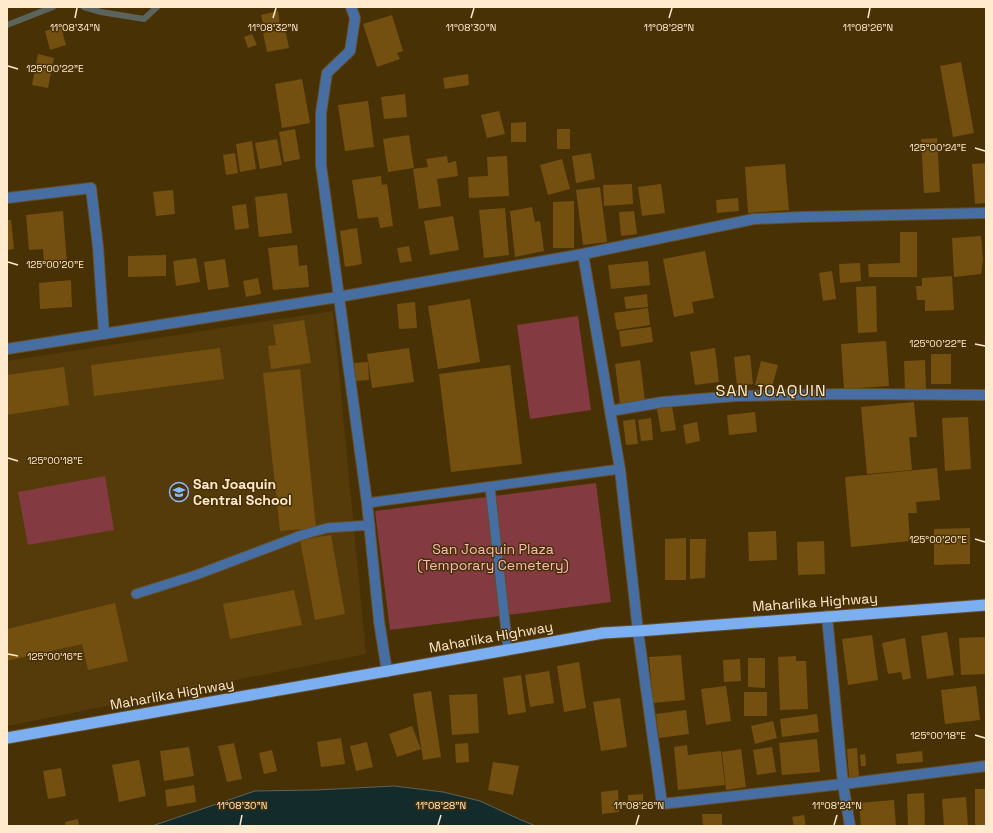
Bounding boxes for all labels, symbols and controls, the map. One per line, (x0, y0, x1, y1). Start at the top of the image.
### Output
text: 11°08'34"N (50, 21, 100, 34)
text: 11°08'32"N (248, 21, 298, 34)
text: 11°08'30"N (446, 21, 496, 34)
text: 11°08'28"N (644, 21, 694, 34)
text: 11°08'26"N (843, 21, 893, 34)
text: 125°00'22"E (26, 62, 84, 75)
text: 125°00'24"E (910, 141, 967, 154)
text: 125°00'20"E (26, 258, 84, 271)
text: 125°00'22"E (909, 337, 967, 350)
district label: SAN JOAQUIN (715, 380, 827, 401)
text: 125°00'18"E (27, 454, 83, 467)
place label: San Joaquin Central School (193, 475, 292, 509)
school or university icon: San Joaquin Central School (168, 481, 190, 503)
text: 125°00'20"E (909, 533, 967, 546)
park label: San Joaquin Plaza (Temporary Cemetery) (417, 540, 569, 574)
street label: Maharlika Highway (752, 589, 878, 615)
street label: Maharlika Highway (428, 617, 554, 657)
text: 125°00'16"E (27, 650, 83, 663)
street label: Maharlika Highway (109, 674, 235, 714)
text: 125°00'18"E (910, 729, 966, 742)
text: 11°08'30"N (217, 799, 267, 812)
text: 11°08'28"N (416, 799, 466, 812)
text: 11°08'26"N (614, 799, 664, 812)
text: 11°08'24"N (812, 799, 862, 812)

